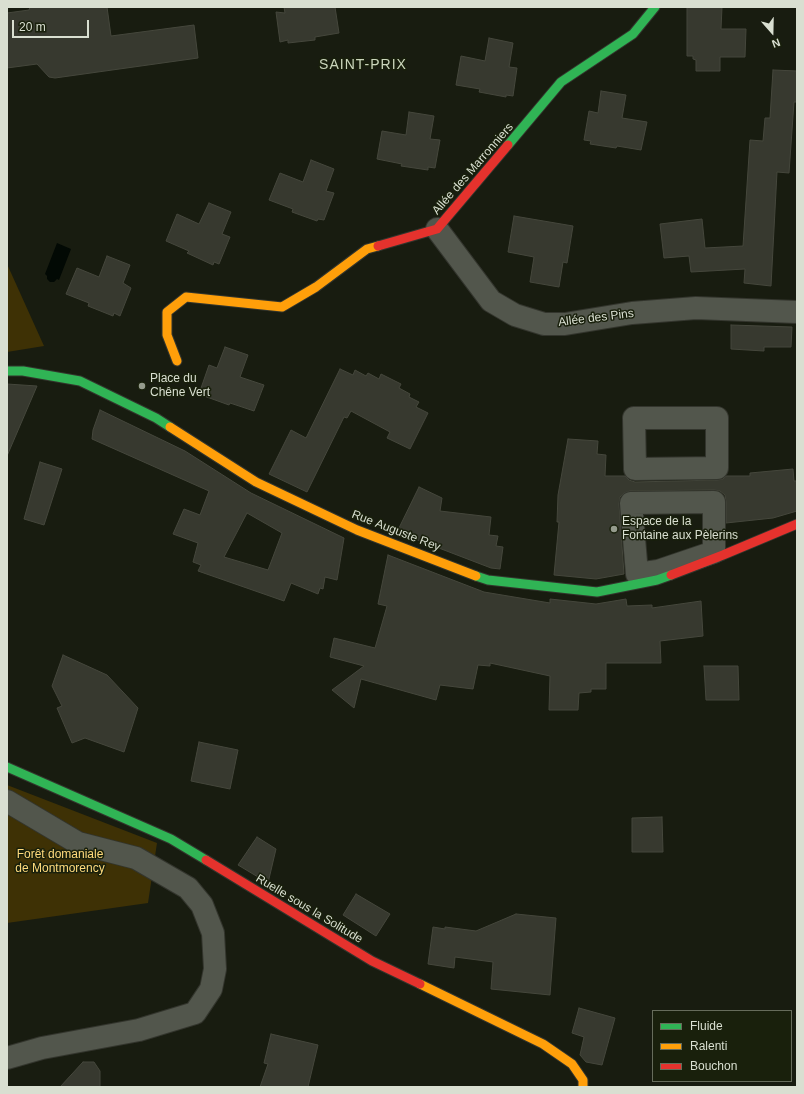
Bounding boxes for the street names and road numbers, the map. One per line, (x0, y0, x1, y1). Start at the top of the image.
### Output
street label: Allée des Marronniers (429, 120, 517, 218)
street label: Allée des Pins (557, 306, 635, 330)
street label: Rue Auguste Rey (350, 507, 442, 555)
street label: Ruelle sous la Solitude (253, 871, 365, 947)

